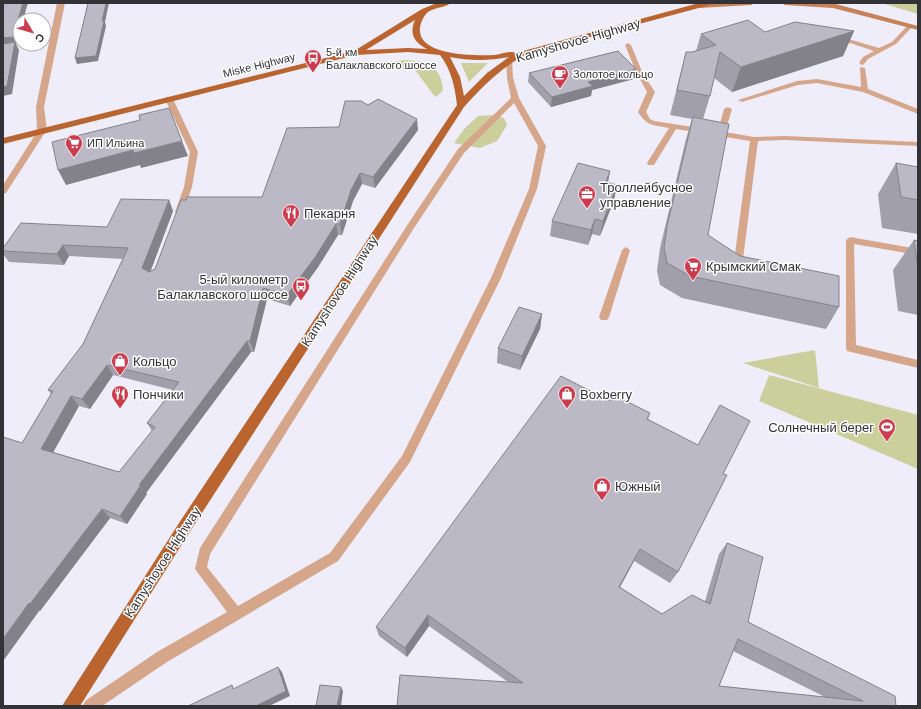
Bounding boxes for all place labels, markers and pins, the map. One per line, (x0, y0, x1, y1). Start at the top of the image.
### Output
place label: 5-й км Балаклавского шоссе (326, 46, 437, 71)
bus stop icon: 5-й км Балаклавского шоссе (303, 48, 323, 73)
cafe icon: Золотое кольцо (550, 64, 570, 89)
place label: Золотое кольцо (573, 68, 653, 80)
supermarket icon: ИП Ильина (64, 133, 84, 158)
place label: ИП Ильина (87, 137, 145, 149)
place label: Троллейбусное управление (600, 180, 693, 210)
office icon: Троллейбусное управление (577, 184, 597, 209)
restaurant icon: Пекарня (281, 203, 301, 228)
place label: Пекарня (304, 206, 355, 221)
supermarket icon: Крымский Смак (683, 256, 703, 281)
place label: Крымский Смак (706, 259, 801, 274)
place label: 5-ый километр Балаклавского шоссе (157, 272, 288, 302)
bus stop icon: 5-ый километр Балаклавского шоссе (291, 276, 311, 301)
shop icon: Кольцо (110, 351, 130, 376)
place label: Кольцо (133, 354, 176, 369)
restaurant icon: Пончики (110, 384, 130, 409)
shop icon: Boxberry (557, 384, 577, 409)
place label: Пончики (133, 387, 184, 402)
place label: Boxberry (580, 387, 633, 402)
sports icon: Солнечный берег (877, 417, 897, 442)
place label: Солнечный берег (768, 420, 874, 435)
shop icon: Южный (592, 476, 612, 501)
place label: Южный (615, 479, 661, 494)

